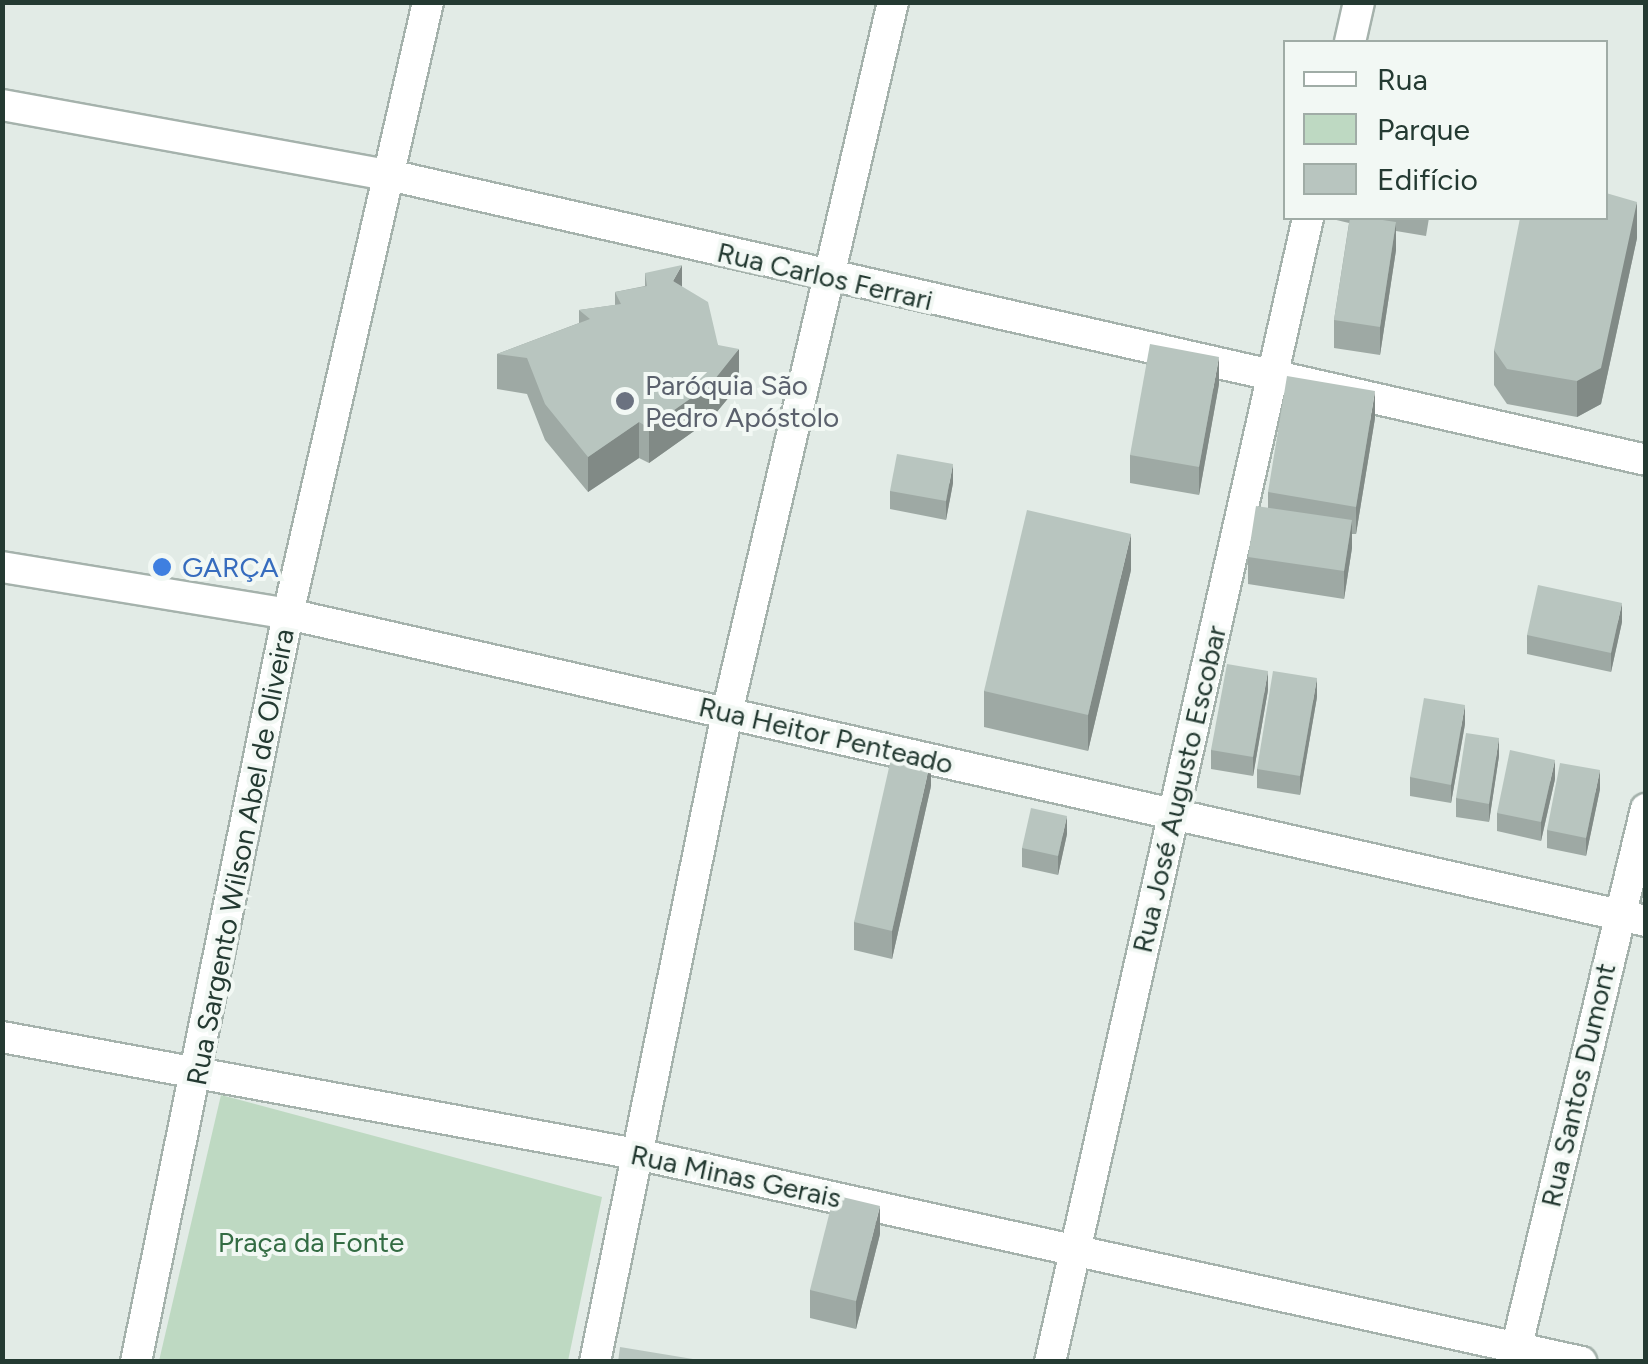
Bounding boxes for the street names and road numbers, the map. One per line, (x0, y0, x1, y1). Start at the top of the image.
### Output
street label: Rua Carlos Ferrari (714, 235, 936, 317)
street label: Rua José Augusto Escobar (1125, 622, 1233, 956)
street label: Rua Sargento Wilson Abel de Oliveira (179, 626, 301, 1088)
street label: Rua Heitor Penteado (696, 689, 956, 781)
street label: Rua Santos Dumont (1534, 960, 1622, 1210)
street label: Rua Minas Gerais (628, 1137, 844, 1215)

